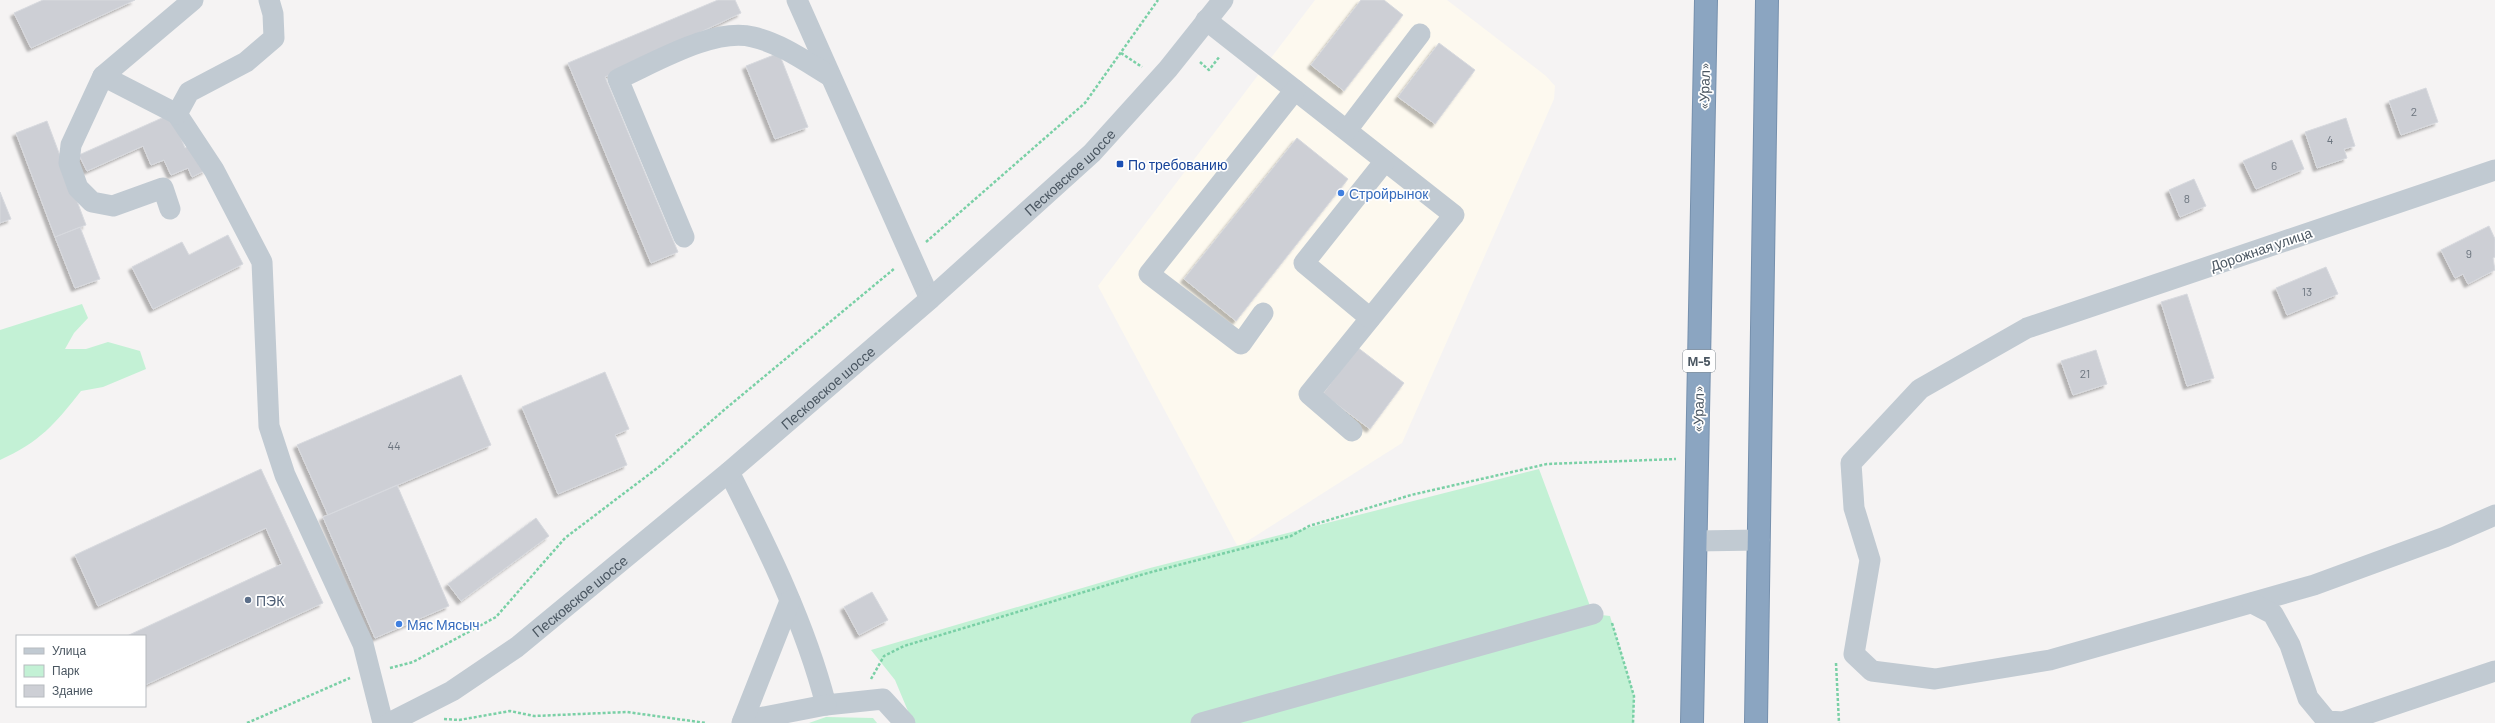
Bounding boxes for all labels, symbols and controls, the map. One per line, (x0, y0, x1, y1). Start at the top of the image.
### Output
street label: «Урал» (1695, 62, 1713, 110)
house number: 2 (2411, 104, 2417, 118)
street label: Песковское шоссе (1020, 125, 1119, 219)
house number: 4 (2327, 132, 2333, 146)
place label: По требованию (1128, 156, 1227, 173)
house number: 6 (2271, 158, 2277, 172)
marker: По требованию (1115, 159, 1125, 169)
place label: Стройрынок (1349, 185, 1429, 202)
marker: Стройрынок (1336, 188, 1346, 198)
house number: 8 (2184, 191, 2190, 205)
street label: Дорожная улица (2208, 224, 2314, 274)
house number: 9 (2466, 246, 2472, 260)
house number: 13 (2302, 284, 2312, 298)
street label: Песковское шоссе (777, 342, 878, 432)
road number: М-5 (1683, 350, 1715, 372)
house number: 21 (2080, 366, 2090, 380)
street label: «Урал» (1689, 385, 1707, 433)
house number: 44 (387, 438, 401, 452)
street label: Песковское шоссе (528, 551, 631, 640)
place label: ПЭК (256, 592, 285, 609)
marker: ПЭК (243, 595, 253, 605)
place label: Мяс Мясыч (407, 616, 480, 633)
marker: Мяс Мясыч (394, 619, 404, 629)
legend (16, 635, 146, 707)
text: Улица (52, 643, 86, 658)
text: Парк (52, 663, 80, 678)
text: Здание (52, 683, 93, 698)

